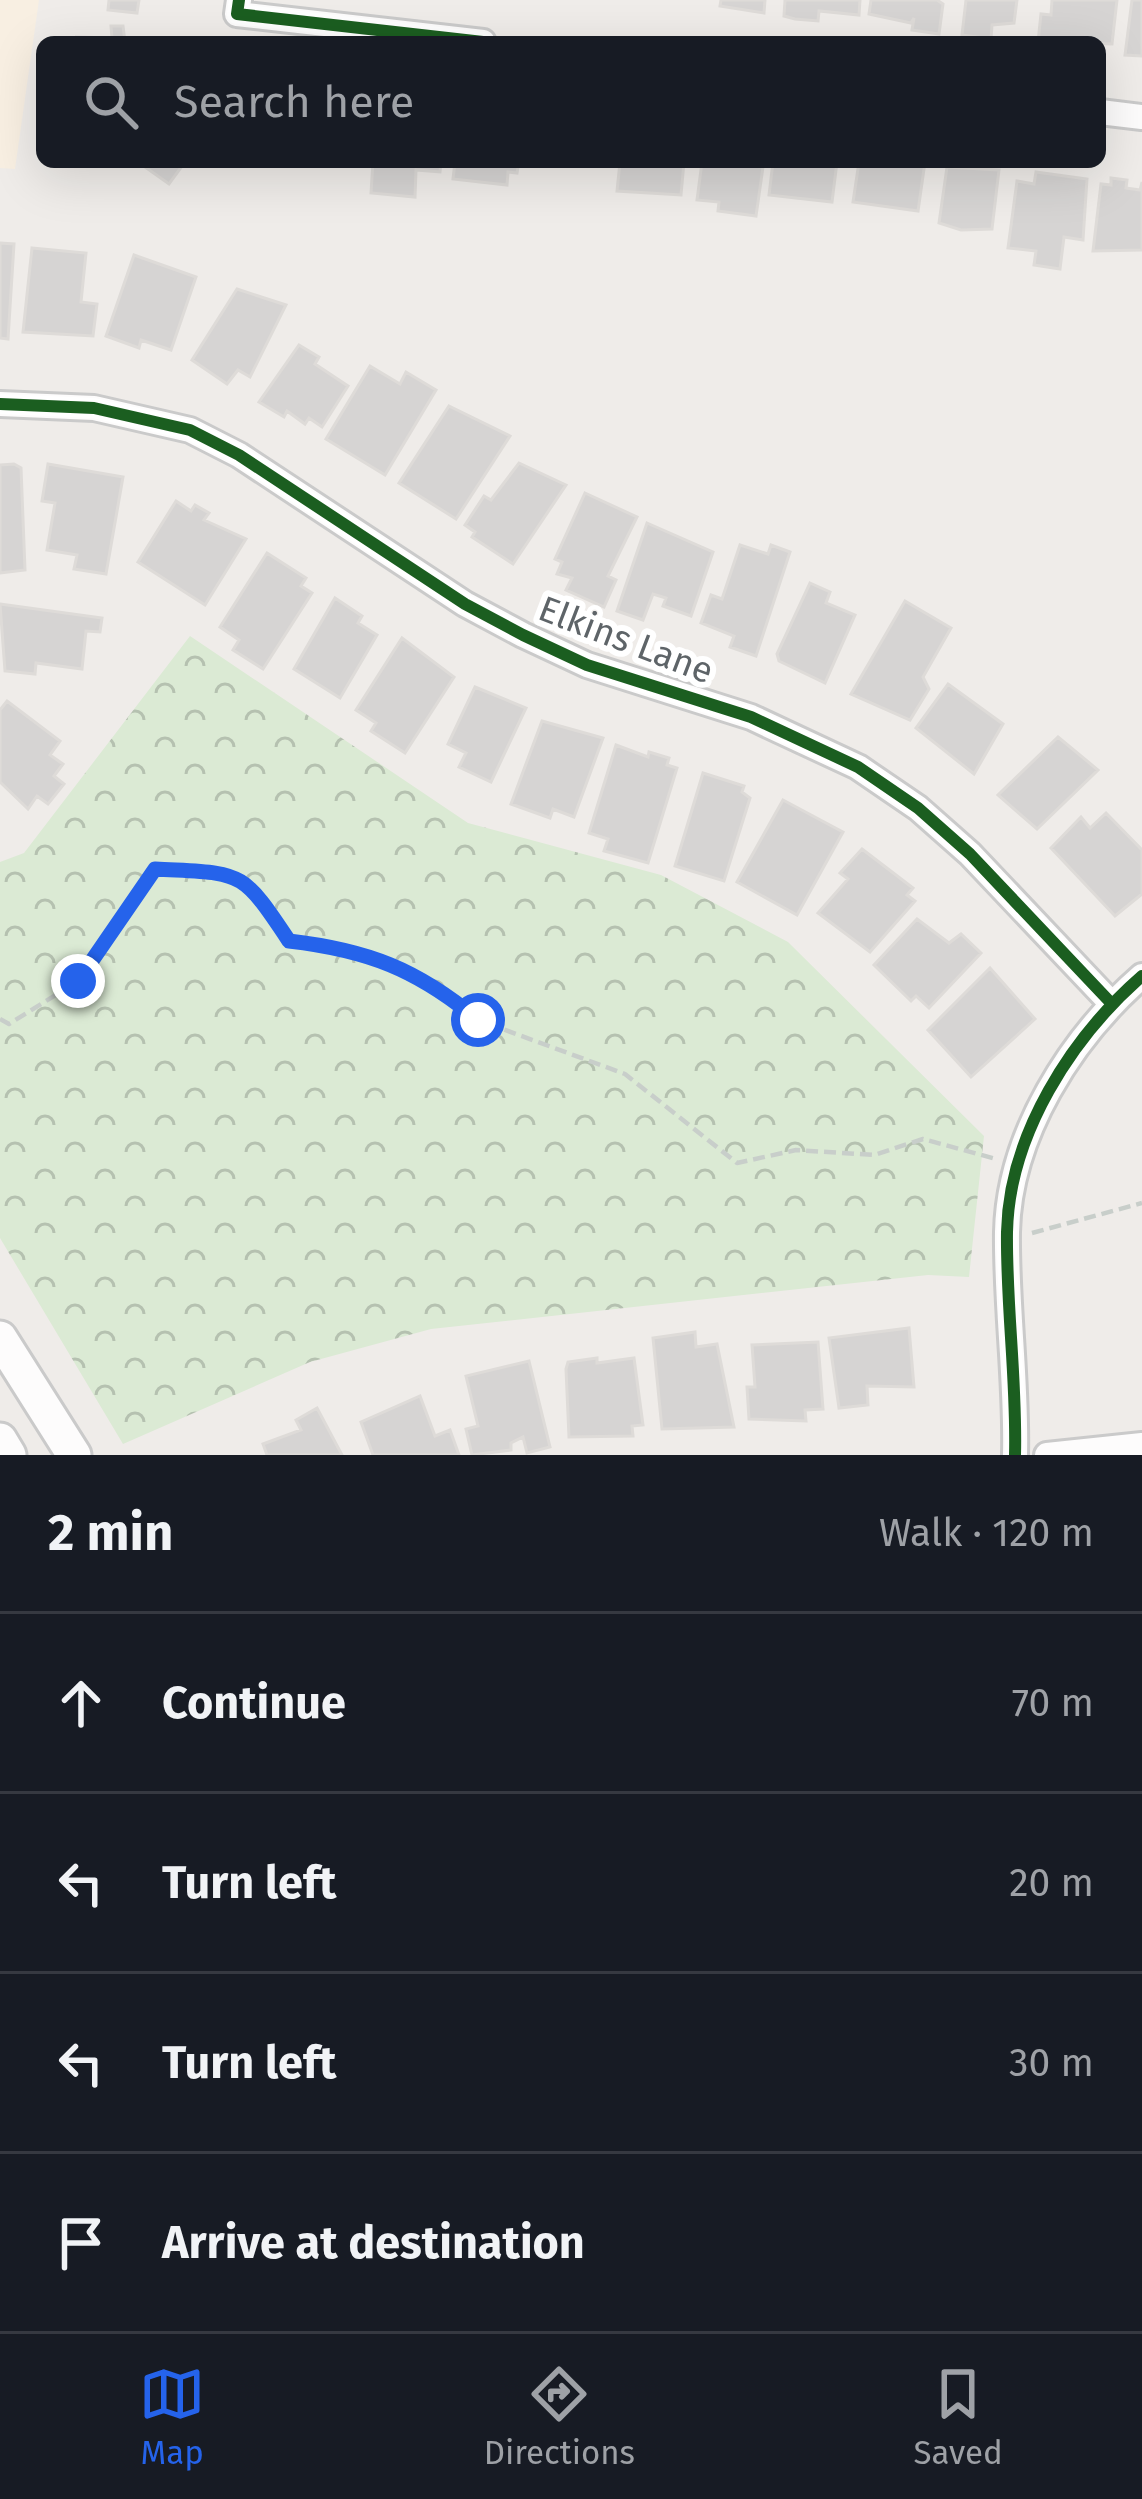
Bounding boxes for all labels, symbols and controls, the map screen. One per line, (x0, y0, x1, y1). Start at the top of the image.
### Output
search box (36, 36, 1106, 168)
icon: search (78, 69, 144, 135)
text: Search here (174, 75, 414, 129)
street label: Elkins Lane (532, 587, 720, 693)
route end (51, 954, 105, 1008)
route start (451, 993, 505, 1047)
text: 2 min (48, 1502, 173, 1564)
text: Walk · 120 m (879, 1510, 1094, 1556)
icon: ahead (48, 1670, 114, 1736)
text: Continue (162, 1676, 346, 1730)
text: 70 m (1012, 1680, 1094, 1726)
icon: left (48, 1850, 114, 1916)
text: Turn left (162, 1856, 336, 1910)
text: 20 m (1009, 1860, 1094, 1906)
icon: left (48, 2030, 114, 2096)
text: Turn left (162, 2036, 336, 2090)
text: 30 m (1009, 2040, 1094, 2086)
icon: arrive (48, 2210, 114, 2276)
text: Arrive at destination (162, 2216, 585, 2270)
tab: Map (139, 2361, 205, 2473)
tab: Directions (484, 2361, 635, 2473)
tab: Saved (913, 2361, 1003, 2473)

